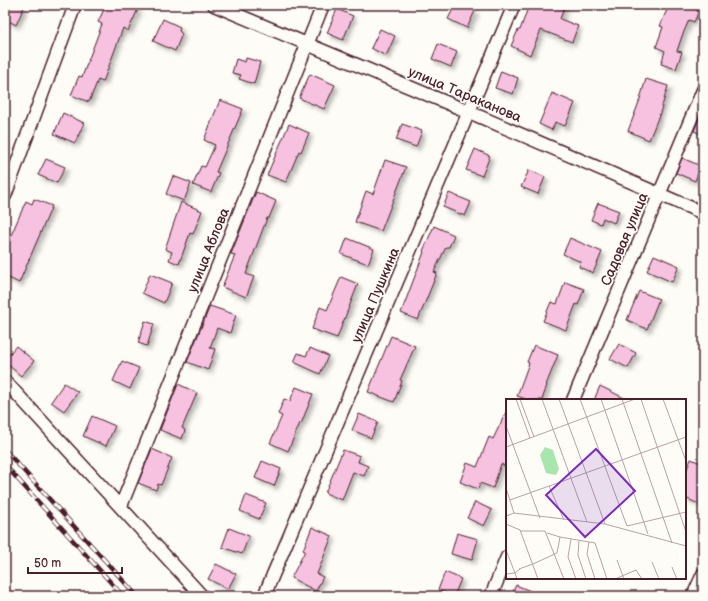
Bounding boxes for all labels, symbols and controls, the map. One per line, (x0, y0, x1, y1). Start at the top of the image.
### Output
street label: улица Тараканова (406, 63, 525, 126)
street label: Садовая улица (597, 189, 652, 288)
street label: улица Аблова (184, 205, 233, 295)
street label: улица Пушкина (348, 244, 403, 345)
inset map (506, 399, 686, 579)
scale bar (28, 549, 122, 575)
text: 50 m (34, 556, 61, 571)

